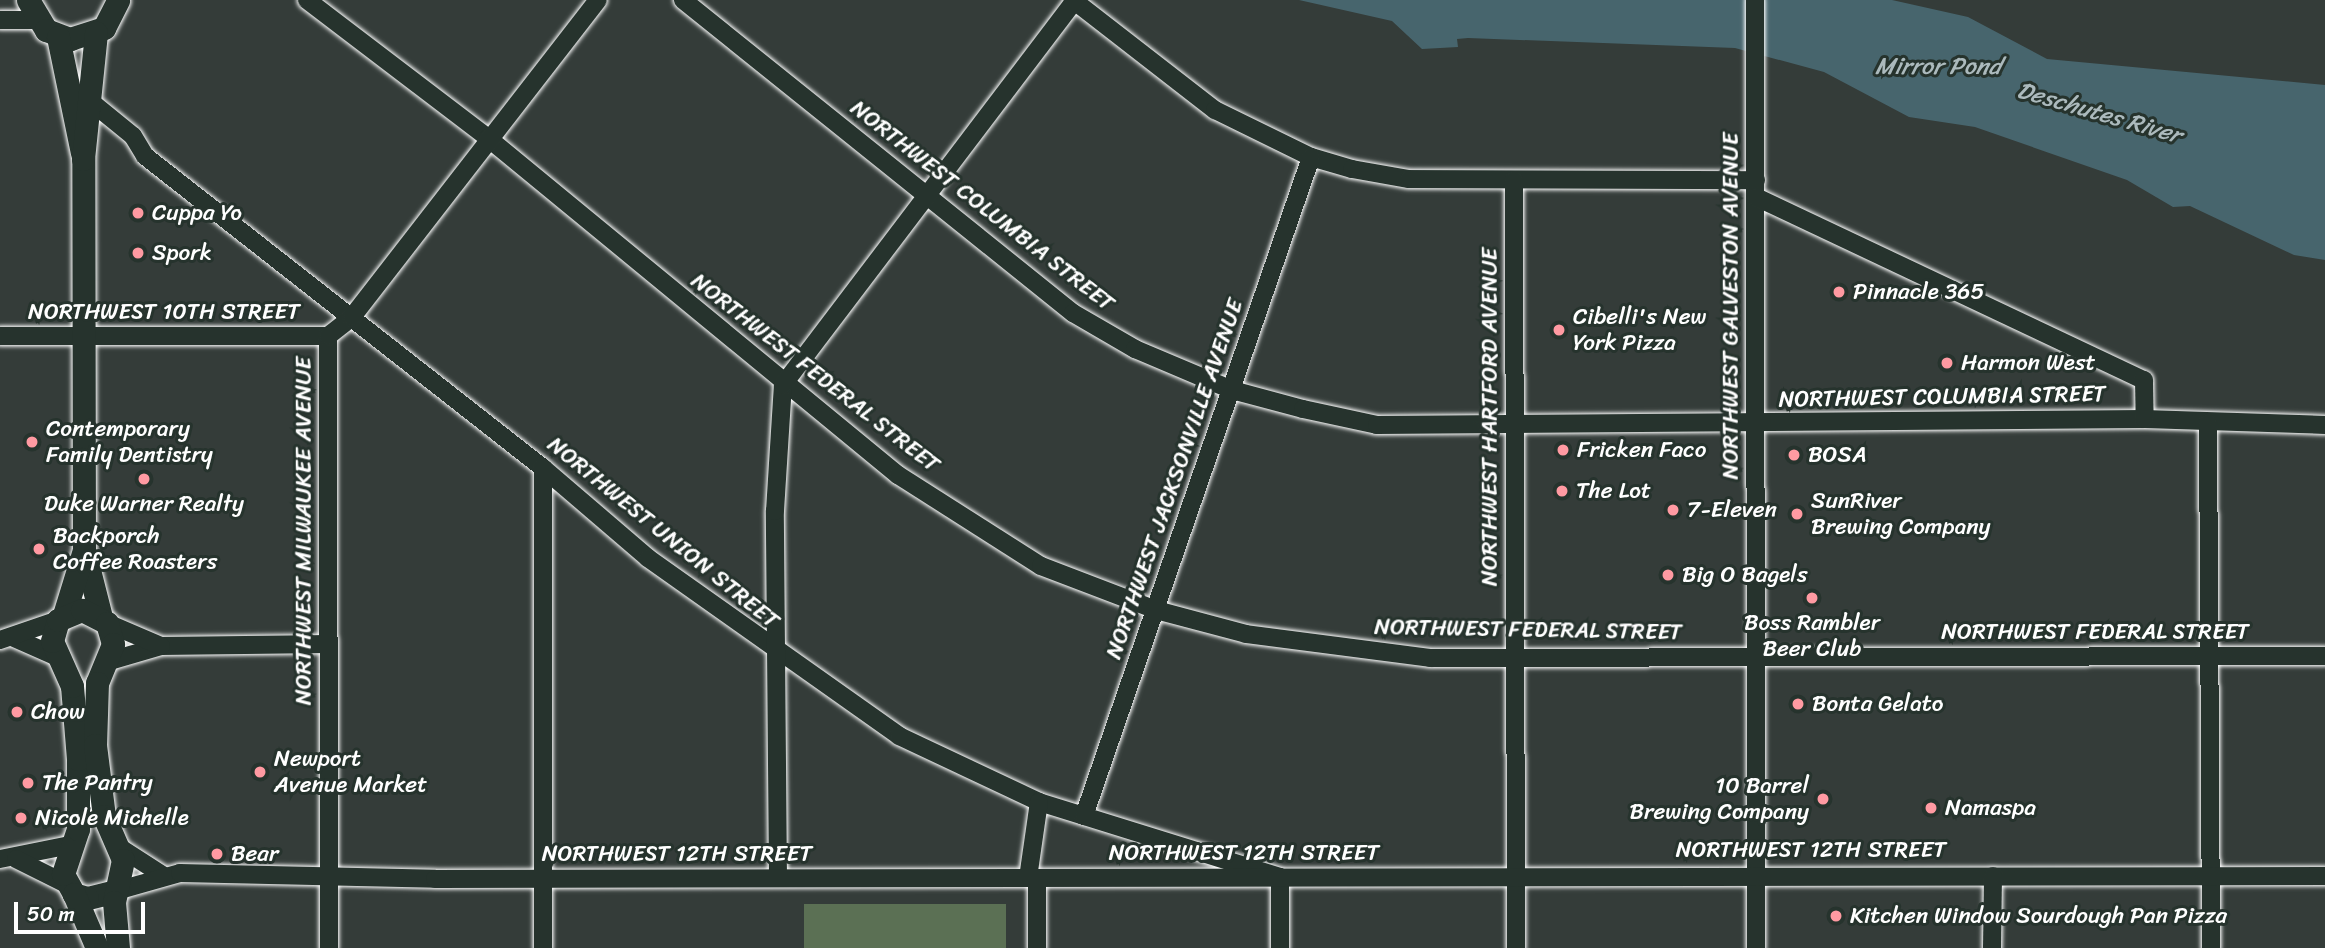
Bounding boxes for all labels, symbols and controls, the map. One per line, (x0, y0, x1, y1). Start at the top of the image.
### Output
water label: Mirror Pond (1875, 53, 2001, 81)
water label: Deschutes River (2014, 76, 2184, 150)
street label: NORTHWEST COLUMBIA STREET (844, 94, 1120, 318)
street label: NORTHWEST GALVESTON AVENUE (1717, 131, 1745, 481)
place label: Cuppa Yo (152, 199, 242, 227)
marker: Cuppa Yo (130, 205, 146, 221)
place label: Spork (152, 239, 212, 267)
marker: Spork (130, 245, 146, 261)
street label: NORTHWEST HARTFORD AVENUE (1476, 248, 1504, 586)
street label: NORTHWEST FEDERAL STREET (684, 267, 946, 479)
place label: Pinnacle 365 (1853, 278, 1984, 306)
marker: Pinnacle 365 (1831, 284, 1847, 300)
street label: NORTHWEST JACKSONVILLE AVENUE (1100, 295, 1250, 663)
street label: NORTHWEST 10TH STREET (28, 298, 300, 326)
place label: Cibelli's New York Pizza (1573, 303, 1706, 357)
marker: Cibelli's New York Pizza (1551, 322, 1567, 338)
place label: Harmon West (1961, 349, 2096, 377)
street label: NORTHWEST MILWAUKEE AVENUE (290, 355, 318, 707)
marker: Harmon West (1939, 355, 1955, 371)
street label: NORTHWEST COLUMBIA STREET (1777, 380, 2107, 414)
place label: Contemporary Family Dentistry (46, 415, 213, 469)
street label: NORTHWEST UNION STREET (542, 432, 784, 634)
marker: Contemporary Family Dentistry (24, 434, 40, 450)
place label: Fricken Faco (1577, 436, 1706, 464)
place label: BOSA (1808, 441, 1867, 469)
marker: Fricken Faco (1555, 442, 1571, 458)
marker: BOSA (1786, 447, 1802, 463)
marker: Duke Warner Realty (136, 471, 152, 487)
place label: The Lot (1576, 477, 1651, 505)
marker: The Lot (1554, 483, 1570, 499)
place label: SunRiver Brewing Company (1811, 487, 1991, 541)
place label: Duke Warner Realty (44, 490, 244, 518)
place label: 7-Eleven (1687, 496, 1777, 524)
marker: 7-Eleven (1665, 502, 1681, 518)
marker: SunRiver Brewing Company (1789, 506, 1805, 522)
place label: Backporch Coffee Roasters (53, 522, 217, 576)
marker: Backporch Coffee Roasters (31, 541, 47, 557)
place label: Big O Bagels (1682, 561, 1807, 589)
marker: Big O Bagels (1660, 567, 1676, 583)
marker: Boss Rambler Beer Club (1804, 590, 1820, 606)
place label: Boss Rambler Beer Club (1744, 609, 1880, 663)
street label: NORTHWEST FEDERAL STREET (1373, 613, 1683, 647)
street label: NORTHWEST FEDERAL STREET (1940, 618, 2250, 646)
place label: Bonta Gelato (1812, 690, 1944, 718)
marker: Bonta Gelato (1790, 696, 1806, 712)
place label: Chow (31, 698, 85, 726)
marker: Chow (9, 704, 25, 720)
place label: Newport Avenue Market (274, 745, 426, 799)
marker: Newport Avenue Market (252, 764, 268, 780)
place label: The Pantry (42, 769, 154, 797)
place label: 10 Barrel Brewing Company (1629, 772, 1809, 826)
marker: The Pantry (20, 775, 36, 791)
marker: 10 Barrel Brewing Company (1815, 791, 1831, 807)
place label: Namaspa (1945, 794, 2036, 822)
marker: Namaspa (1923, 800, 1939, 816)
place label: Nicole Michelle (35, 804, 189, 832)
marker: Nicole Michelle (13, 810, 29, 826)
street label: NORTHWEST 12TH STREET (1675, 836, 1947, 864)
street label: NORTHWEST 12TH STREET (1108, 839, 1380, 867)
place label: Bear (231, 840, 278, 868)
street label: NORTHWEST 12TH STREET (541, 840, 813, 868)
marker: Bear (209, 846, 225, 862)
scale bar (18, 888, 149, 932)
text: 50 m (27, 895, 75, 933)
place label: Kitchen Window Sourdough Pan Pizza (1850, 902, 2227, 930)
marker: Kitchen Window Sourdough Pan Pizza (1828, 908, 1844, 924)

